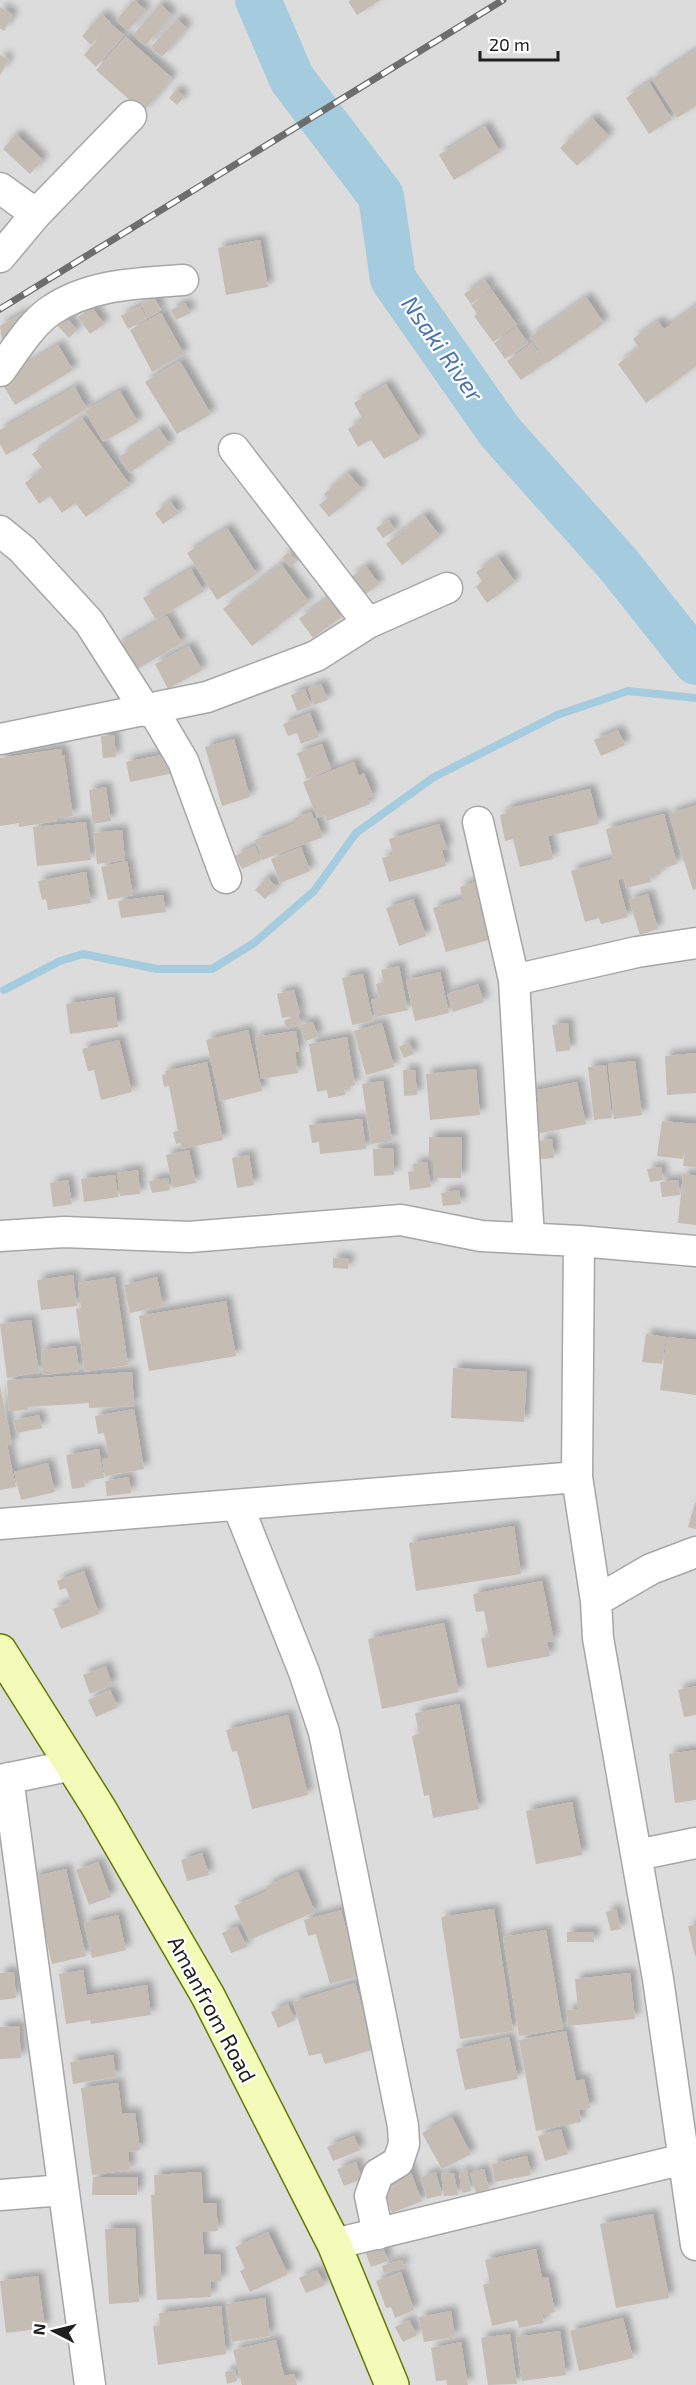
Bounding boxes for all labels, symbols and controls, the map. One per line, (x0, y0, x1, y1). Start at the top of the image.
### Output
scale bar (480, 24, 558, 62)
text: 20 m (489, 33, 530, 55)
water label: Nsaki River (396, 290, 490, 407)
street label: Amanfrom Road (163, 1931, 262, 2086)
north arrow (24, 2301, 84, 2361)
text: N (28, 2322, 49, 2336)

